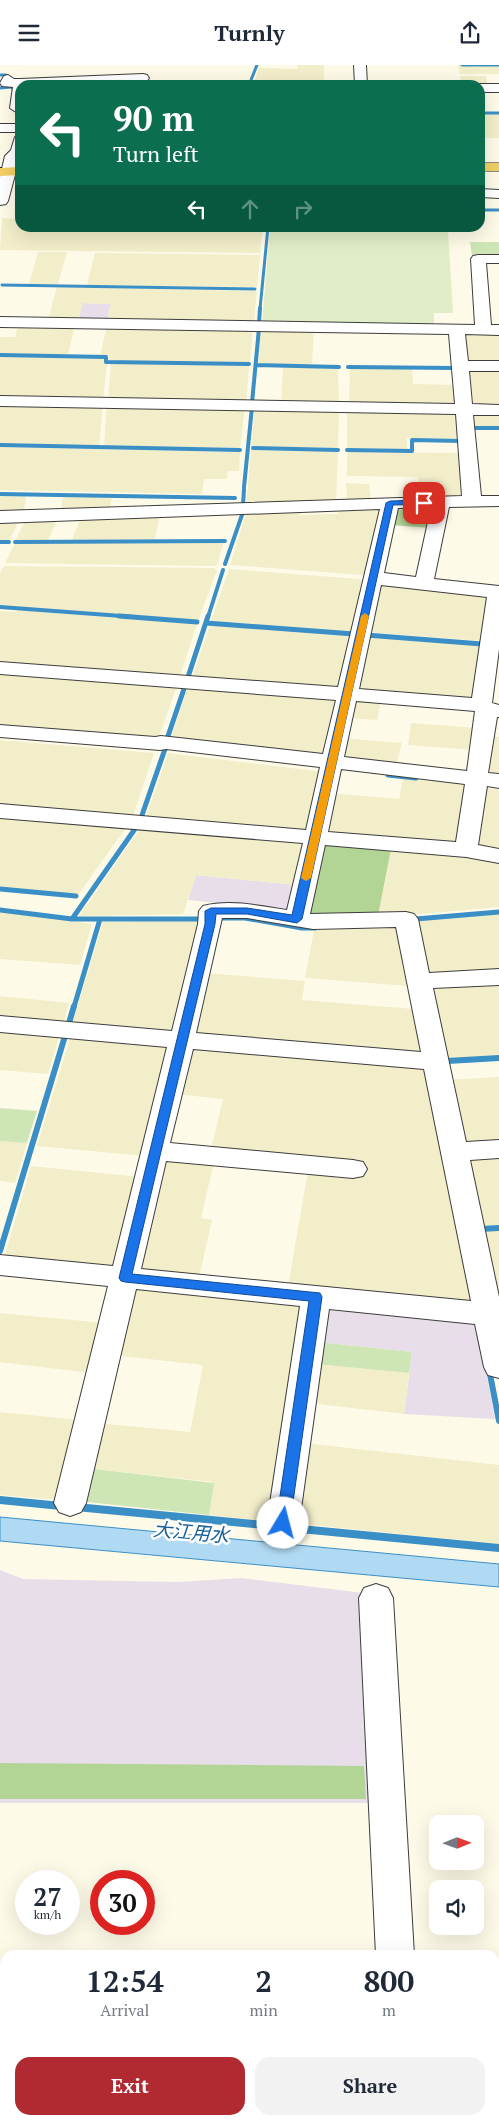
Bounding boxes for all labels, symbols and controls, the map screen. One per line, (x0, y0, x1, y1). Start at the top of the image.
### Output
text: Turnly (214, 18, 285, 47)
icon: menu (15, 19, 43, 47)
icon: share (456, 19, 484, 47)
text: 90 m (113, 95, 194, 141)
icon: left (30, 100, 95, 165)
text: Turn left (113, 139, 199, 168)
icon: left (183, 195, 211, 223)
icon: ahead (236, 195, 264, 223)
icon: right (289, 195, 317, 223)
pin (403, 482, 445, 524)
icon: arrive (410, 489, 438, 517)
position arrow (256, 1496, 308, 1548)
water label: 大江用水 (152, 1516, 232, 1547)
north arrow (429, 1815, 484, 1870)
map controls (429, 1815, 484, 1935)
speed limit sign: 30 (90, 1870, 155, 1935)
text: 27 (33, 1880, 62, 1913)
button: sound (429, 1880, 484, 1935)
text: km/h (34, 1907, 61, 1922)
text: 12:54 (86, 1961, 164, 2001)
text: 2 (255, 1961, 272, 2001)
text: 800 (363, 1961, 414, 2001)
text: Arrival (100, 1999, 149, 2021)
text: min (250, 1999, 278, 2021)
text: m (382, 1999, 396, 2021)
button: Exit (15, 2057, 245, 2115)
button: Share (255, 2057, 485, 2115)

